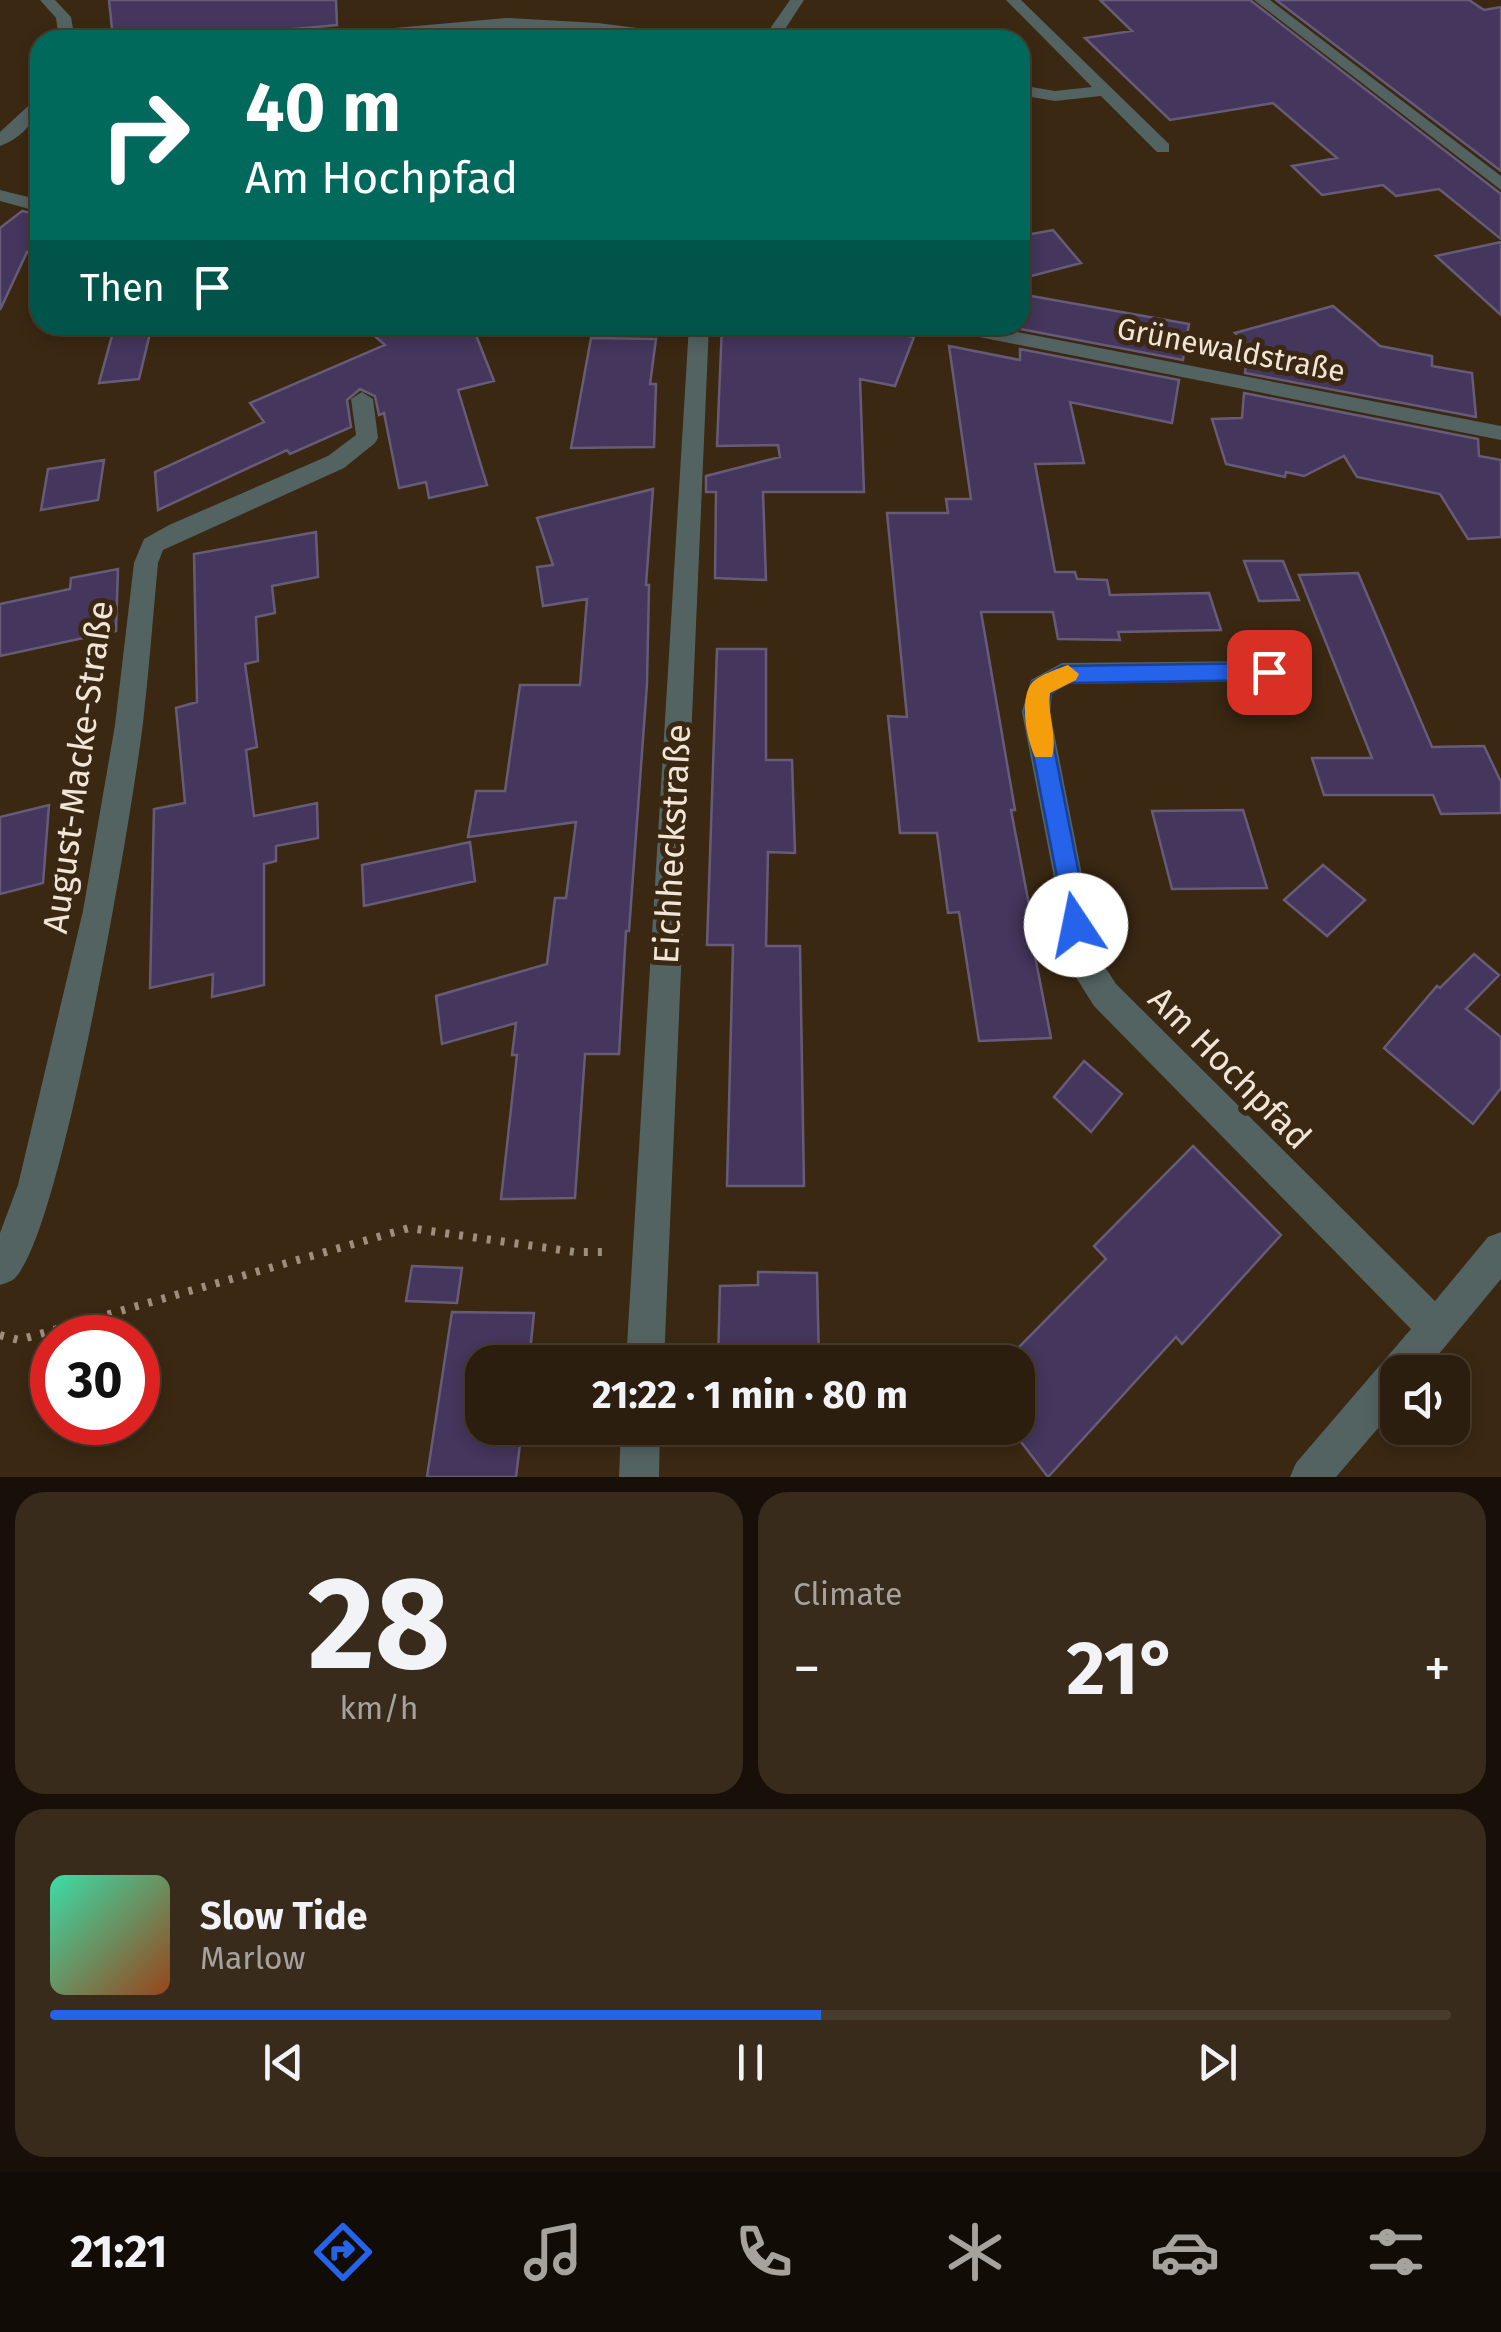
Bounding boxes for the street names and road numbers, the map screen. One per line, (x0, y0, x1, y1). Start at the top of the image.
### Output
street label: Grünewaldstraße (1114, 310, 1348, 390)
street label: August-Macke-Straße (34, 598, 122, 936)
street label: Eichheckstraße (645, 723, 699, 965)
street label: Am Hochpfad (1140, 978, 1320, 1158)

